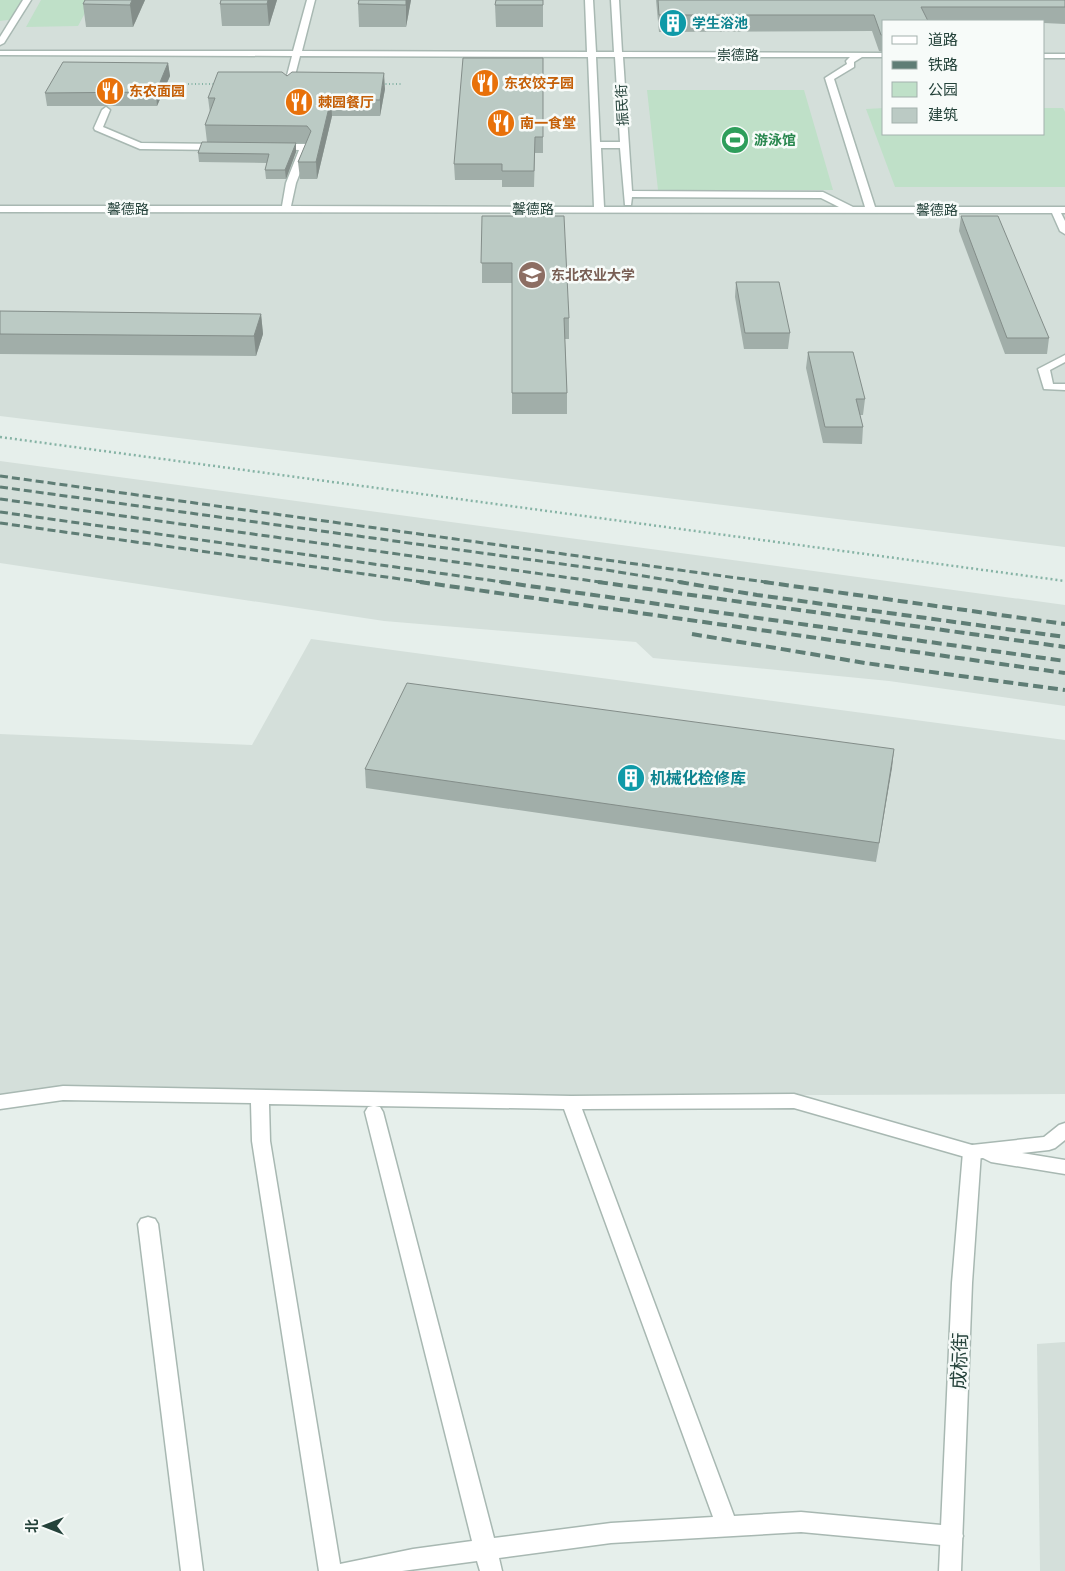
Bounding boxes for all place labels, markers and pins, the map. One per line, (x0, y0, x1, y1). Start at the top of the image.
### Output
building icon: 学生浴池 (658, 8, 688, 38)
place label: 学生浴池 (692, 15, 748, 31)
restaurant icon: 东农饺子园 (470, 68, 500, 98)
place label: 东农饺子园 (504, 75, 574, 91)
restaurant icon: 东农面园 (95, 76, 125, 106)
place label: 东农面园 (129, 83, 185, 99)
restaurant icon: 棘园餐厅 (284, 87, 314, 117)
place label: 棘园餐厅 (318, 94, 374, 110)
restaurant icon: 南一食堂 (486, 108, 516, 138)
place label: 南一食堂 (520, 115, 576, 131)
sports icon: 游泳馆 (720, 125, 750, 155)
place label: 游泳馆 (754, 132, 796, 148)
school or university icon: 东北农业大学 (517, 260, 547, 290)
place label: 东北农业大学 (551, 267, 635, 283)
building icon: 机械化检修库 (616, 763, 646, 793)
place label: 机械化检修库 (650, 769, 746, 788)

